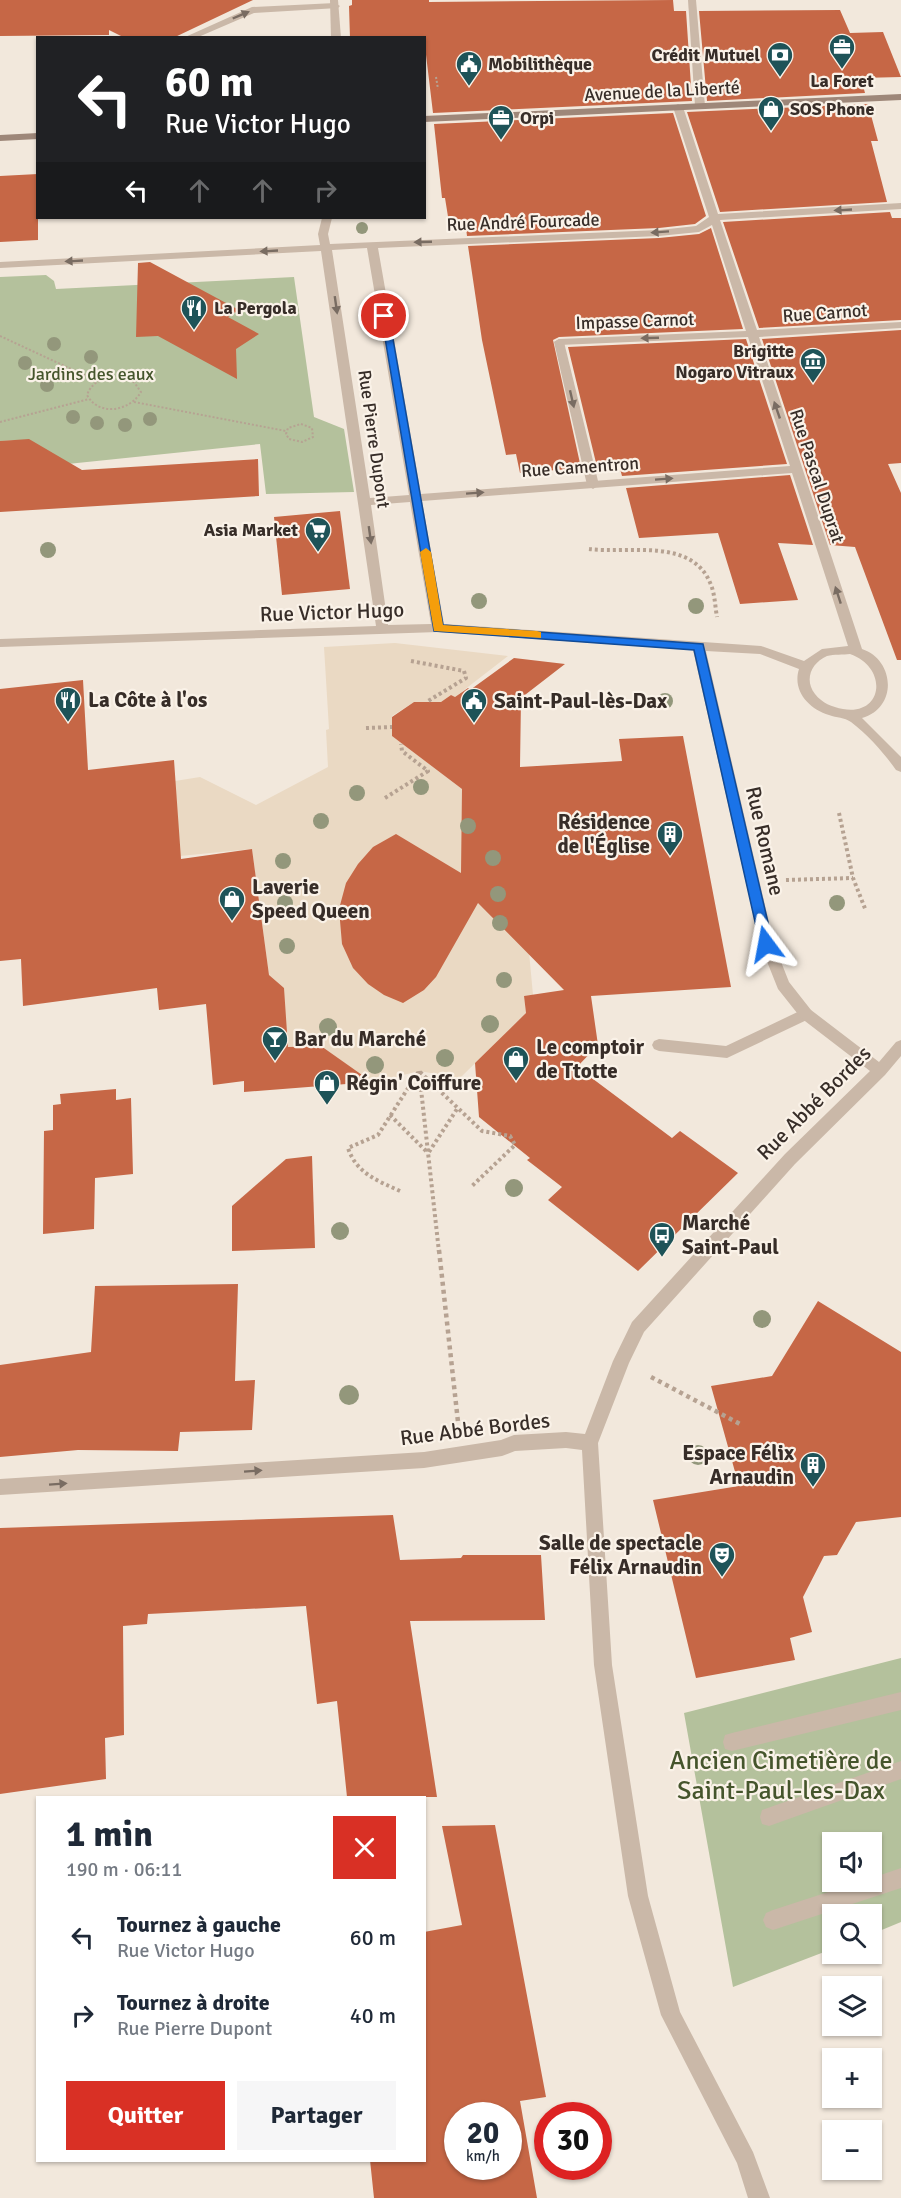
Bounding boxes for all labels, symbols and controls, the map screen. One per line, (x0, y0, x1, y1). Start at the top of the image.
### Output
one-way arrow (232, 9, 250, 19)
office icon: La Foret (827, 32, 857, 70)
bank icon: Crédit Mutuel (765, 40, 795, 78)
place label: Crédit Mutuel (651, 44, 760, 66)
public building icon: Mobilithèque (454, 49, 484, 87)
place label: Mobilithèque (488, 53, 592, 75)
text: 60 m (165, 57, 254, 108)
icon: left (66, 60, 144, 138)
place label: La Foret (810, 70, 874, 92)
street label: Avenue de la Liberté (584, 76, 740, 106)
shop icon: SOS Phone (756, 94, 786, 132)
place label: SOS Phone (790, 98, 874, 120)
office icon: Orpi (486, 103, 516, 141)
place label: Orpi (520, 107, 554, 129)
text: Rue Victor Hugo (165, 108, 351, 141)
icon: left (120, 174, 153, 207)
icon: ahead (183, 174, 216, 207)
icon: ahead (246, 174, 279, 207)
icon: right (309, 174, 342, 207)
one-way arrow (833, 205, 852, 214)
street label: Rue André Fourcade (446, 208, 600, 236)
one-way arrow (650, 227, 669, 237)
one-way arrow (414, 238, 433, 247)
one-way arrow (259, 246, 278, 255)
one-way arrow (64, 256, 83, 265)
pin (358, 290, 409, 341)
restaurant icon: La Pergola (179, 293, 209, 331)
one-way arrow (331, 296, 340, 315)
place label: La Pergola (214, 297, 297, 319)
icon: arrive (367, 299, 400, 332)
street label: Rue Carnot (782, 299, 868, 327)
street label: Impasse Carnot (575, 308, 695, 334)
one-way arrow (641, 334, 660, 343)
place label: Brigitte Nogaro Vitraux (675, 340, 794, 383)
museum icon: Brigitte Nogaro Vitraux (798, 346, 828, 384)
park label: Jardins des eaux (28, 363, 155, 385)
street label: Rue Pierre Dupont (353, 368, 395, 510)
one-way arrow (568, 390, 578, 408)
one-way arrow (771, 401, 781, 419)
street label: Rue Pascal Duprat (785, 406, 849, 546)
street label: Rue Camentron (520, 452, 640, 482)
one-way arrow (654, 474, 673, 484)
one-way arrow (465, 488, 484, 498)
supermarket icon: Asia Market (303, 515, 333, 553)
place label: Asia Market (204, 519, 298, 541)
one-way arrow (365, 525, 374, 544)
one-way arrow (833, 586, 842, 604)
street label: Rue Victor Hugo (259, 596, 405, 628)
restaurant icon: La Côte à l'os (53, 685, 83, 723)
public building icon: Saint-Paul-lès-Dax (459, 686, 489, 724)
place label: La Côte à l'os (88, 687, 207, 713)
place label: Saint-Paul-lès-Dax (494, 688, 668, 714)
street label: Rue Romane (740, 784, 790, 898)
place label: Résidence de l'Église (557, 809, 650, 859)
building icon: Résidence de l'Église (655, 819, 685, 857)
place label: Laverie Speed Queen (252, 874, 370, 924)
shop icon: Laverie Speed Queen (217, 884, 247, 922)
position arrow (734, 912, 798, 976)
bar icon: Bar du Marché (260, 1024, 290, 1062)
place label: Bar du Marché (294, 1026, 426, 1052)
place label: Le comptoir de Ttotte (536, 1034, 645, 1084)
street label: Rue Abbé Bordes (751, 1040, 877, 1166)
shop icon: Le comptoir de Ttotte (501, 1044, 531, 1082)
shop icon: Régin' Coiffure (312, 1068, 342, 1106)
place label: Régin' Coiffure (346, 1070, 481, 1096)
place label: Marché Saint-Paul (682, 1210, 779, 1260)
bus stop icon: Marché Saint-Paul (647, 1220, 677, 1258)
street label: Rue Abbé Bordes (399, 1407, 551, 1451)
place label: Espace Félix Arnaudin (682, 1440, 795, 1490)
building icon: Espace Félix Arnaudin (798, 1450, 828, 1488)
one-way arrow (244, 1467, 263, 1476)
one-way arrow (49, 1479, 68, 1488)
place label: Salle de spectacle Félix Arnaudin (539, 1530, 702, 1580)
theatre icon: Salle de spectacle Félix Arnaudin (707, 1540, 737, 1578)
park label: Ancien Cimetière de Saint-Paul-les-Dax (670, 1745, 893, 1807)
text: 1 min (66, 1812, 153, 1857)
button: close (333, 1816, 396, 1879)
map controls (822, 1832, 882, 2180)
button: sound (822, 1832, 882, 1892)
text: 190 m · 06:11 (66, 1857, 182, 1882)
button: search (822, 1904, 882, 1964)
text: Tournez à gauche (117, 1911, 281, 1938)
icon: left (66, 1921, 99, 1954)
text: 60 m (350, 1924, 396, 1951)
text: Rue Victor Hugo (117, 1938, 255, 1963)
button: layers (822, 1976, 882, 2036)
text: Tournez à droite (117, 1989, 270, 2016)
icon: right (66, 1999, 99, 2032)
text: 40 m (350, 2002, 396, 2029)
text: Rue Pierre Dupont (117, 2016, 272, 2041)
button: + (822, 2048, 882, 2108)
button: Quitter (66, 2081, 225, 2150)
button: Partager (237, 2081, 396, 2150)
speed limit sign: 30 (534, 2102, 612, 2180)
text: 20 (467, 2115, 499, 2152)
button: − (822, 2120, 882, 2180)
text: km/h (466, 2147, 500, 2165)

